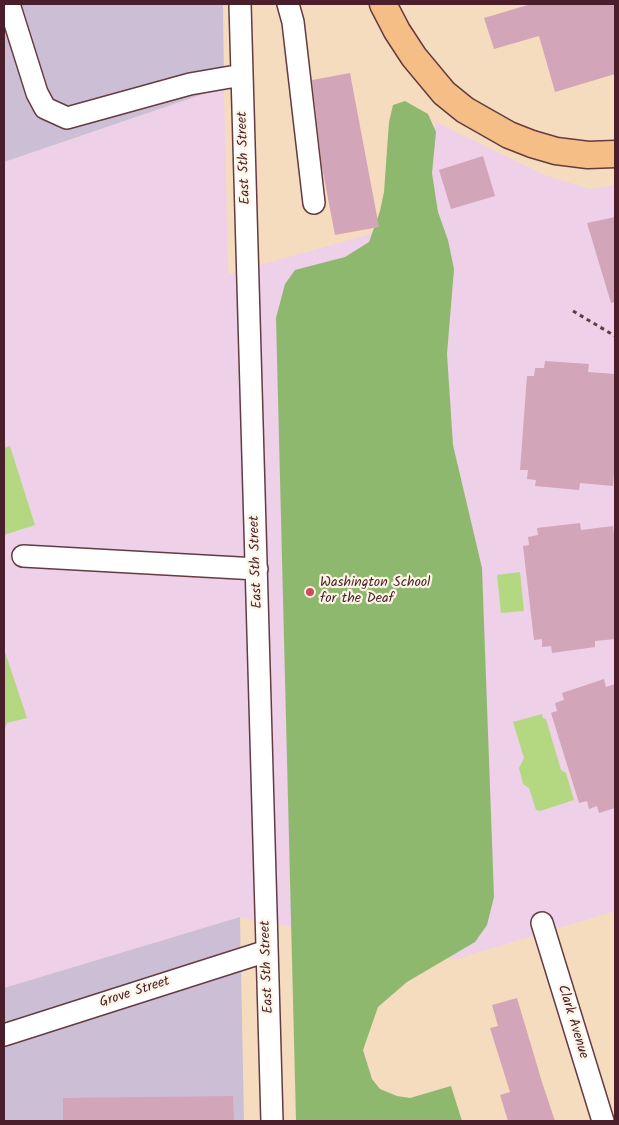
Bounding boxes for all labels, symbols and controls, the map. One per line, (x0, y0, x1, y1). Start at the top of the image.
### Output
street label: East 5th Street (235, 111, 255, 205)
street label: East 5th Street (247, 515, 267, 609)
place label: Washington School for the Deaf (320, 576, 431, 608)
marker: Washington School for the Deaf (304, 586, 316, 598)
street label: East 5th Street (258, 920, 278, 1014)
street label: Grove Street (98, 974, 172, 1012)
street label: Clark Avenue (553, 983, 591, 1061)

